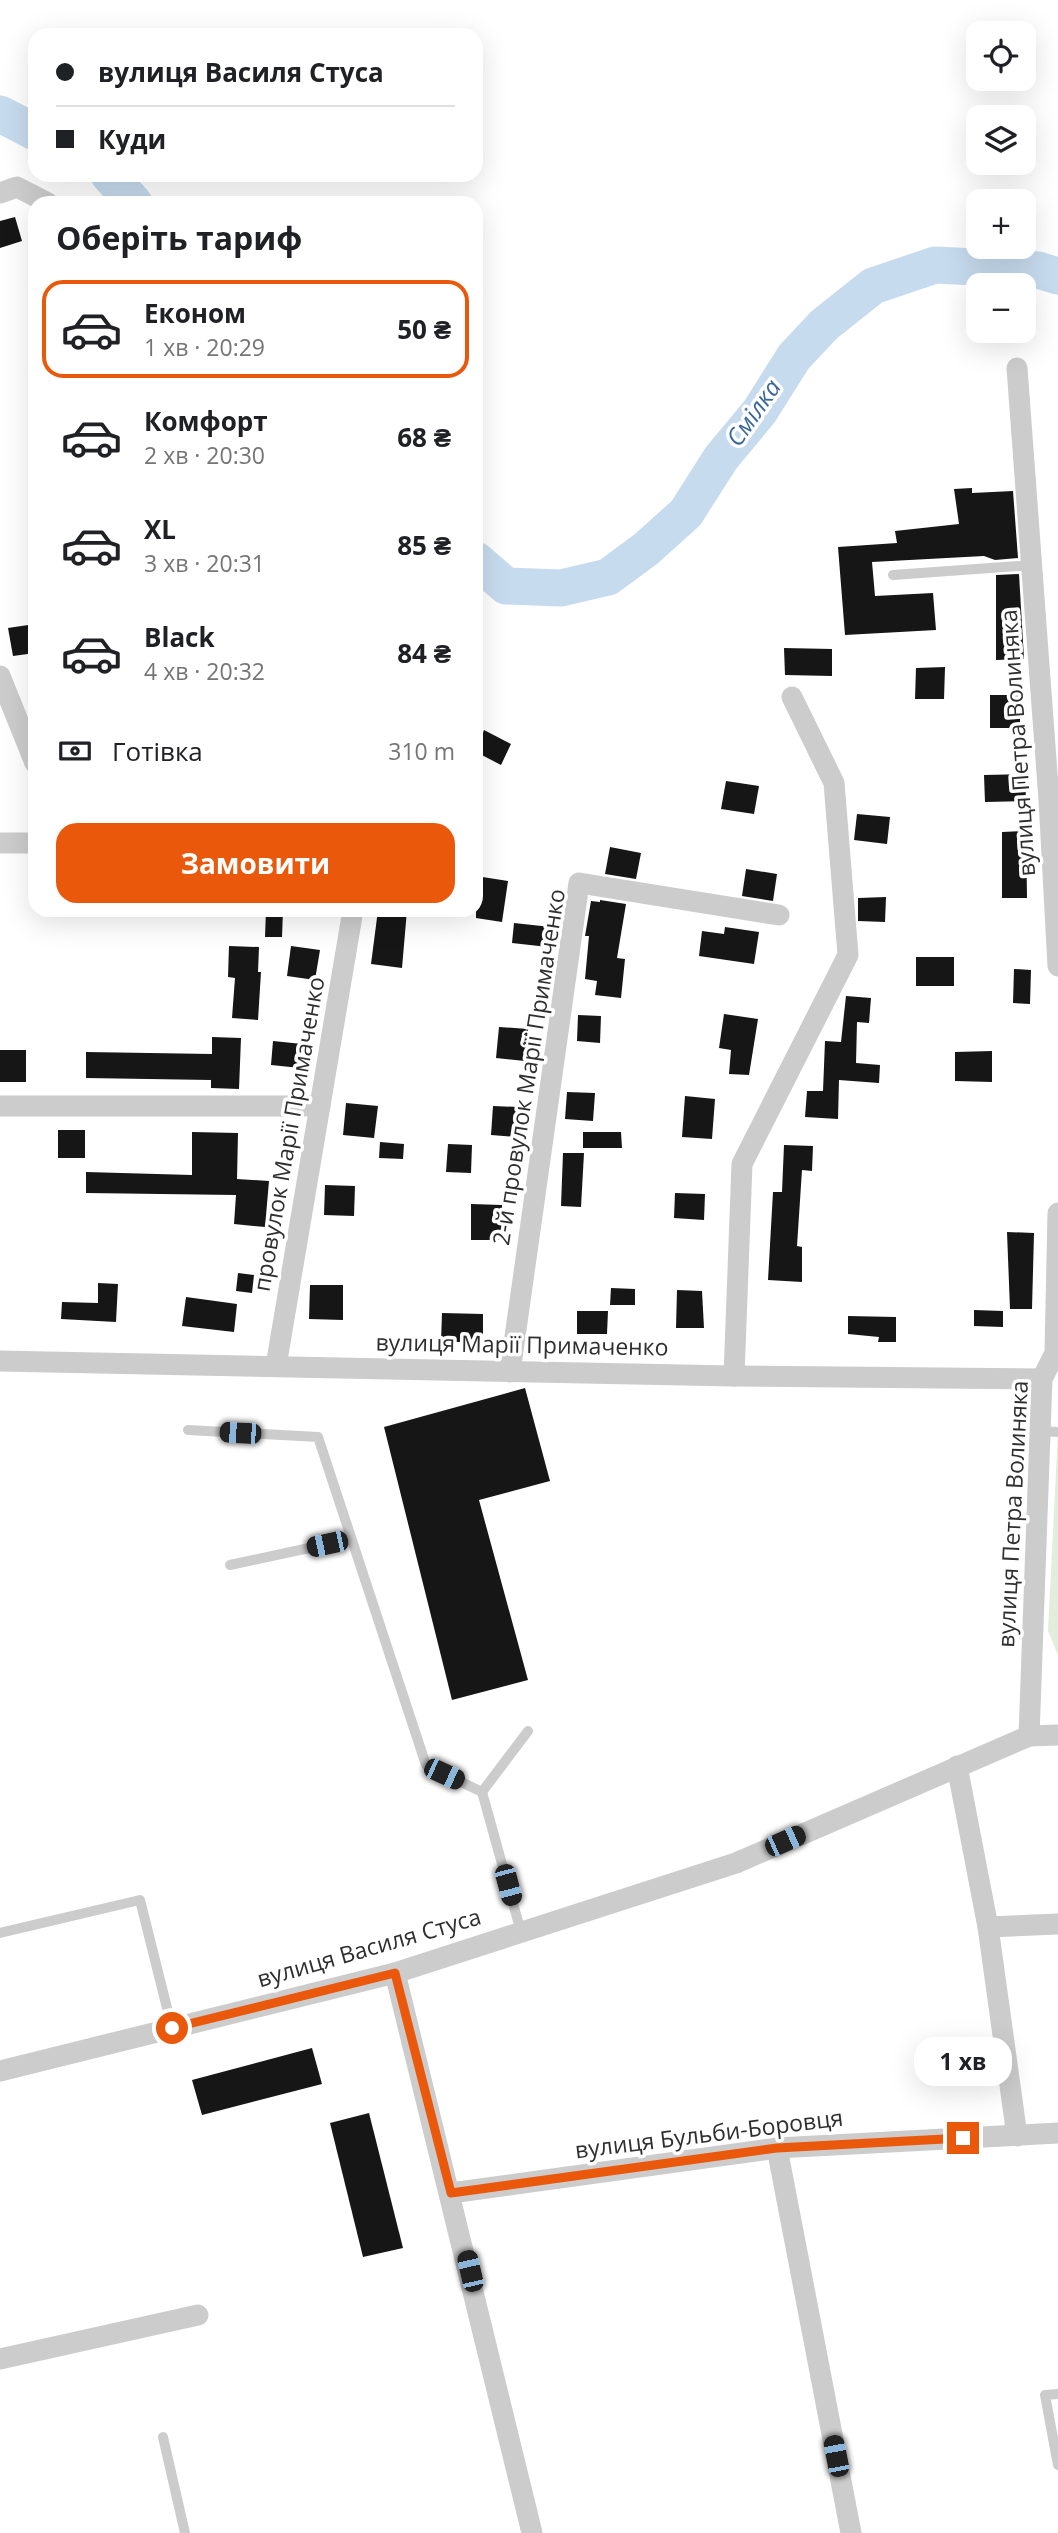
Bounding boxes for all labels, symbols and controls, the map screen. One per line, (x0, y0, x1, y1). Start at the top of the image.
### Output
map controls (966, 21, 1036, 343)
button: locate (966, 21, 1036, 91)
text: вулиця Василя Стуса (98, 54, 384, 90)
button: layers (966, 105, 1036, 175)
text: Куди (98, 121, 166, 157)
button: + (966, 189, 1036, 259)
text: Оберіть тариф (56, 216, 302, 259)
button: − (966, 273, 1036, 343)
text: Економ (144, 295, 246, 331)
icon: car (60, 298, 123, 361)
text: 50 ₴ (397, 311, 451, 347)
text: 1 хв · 20:29 (144, 331, 265, 363)
water label: Смілка (718, 372, 788, 452)
text: Комфорт (144, 403, 268, 439)
icon: car (60, 406, 123, 469)
text: 68 ₴ (397, 419, 451, 455)
text: 2 хв · 20:30 (144, 439, 265, 471)
text: XL (144, 511, 176, 547)
icon: car (60, 514, 123, 577)
text: 85 ₴ (397, 527, 451, 563)
text: 3 хв · 20:31 (144, 547, 265, 579)
street label: вулиця Петра Волиняка (992, 609, 1042, 878)
text: Black (144, 619, 215, 655)
icon: car (60, 622, 123, 685)
text: 84 ₴ (397, 635, 451, 671)
text: 4 хв · 20:32 (144, 655, 265, 687)
icon: cash (56, 732, 94, 770)
text: Готівка (112, 733, 203, 769)
text: 310 m (388, 735, 455, 767)
button: Замовити (56, 823, 455, 903)
street label: 2-й провулок Марії Примаченко (484, 886, 572, 1247)
street label: провулок Марії Примаченко (245, 974, 331, 1294)
street label: вулиця Марії Примаченко (375, 1325, 669, 1363)
street label: вулиця Петра Волиняка (989, 1380, 1035, 1648)
car (219, 1421, 262, 1445)
car (305, 1529, 350, 1559)
car (421, 1756, 468, 1792)
car (762, 1823, 809, 1859)
car (493, 1862, 524, 1908)
street label: вулиця Василя Стуса (253, 1900, 484, 1994)
route start (156, 2012, 188, 2044)
callout: 1 хв (914, 2036, 1012, 2086)
text: 1 хв (940, 2045, 986, 2077)
street label: вулиця Бульби-Боровця (573, 2101, 845, 2165)
route end (947, 2122, 979, 2154)
car (456, 2248, 485, 2294)
car (822, 2433, 851, 2479)

